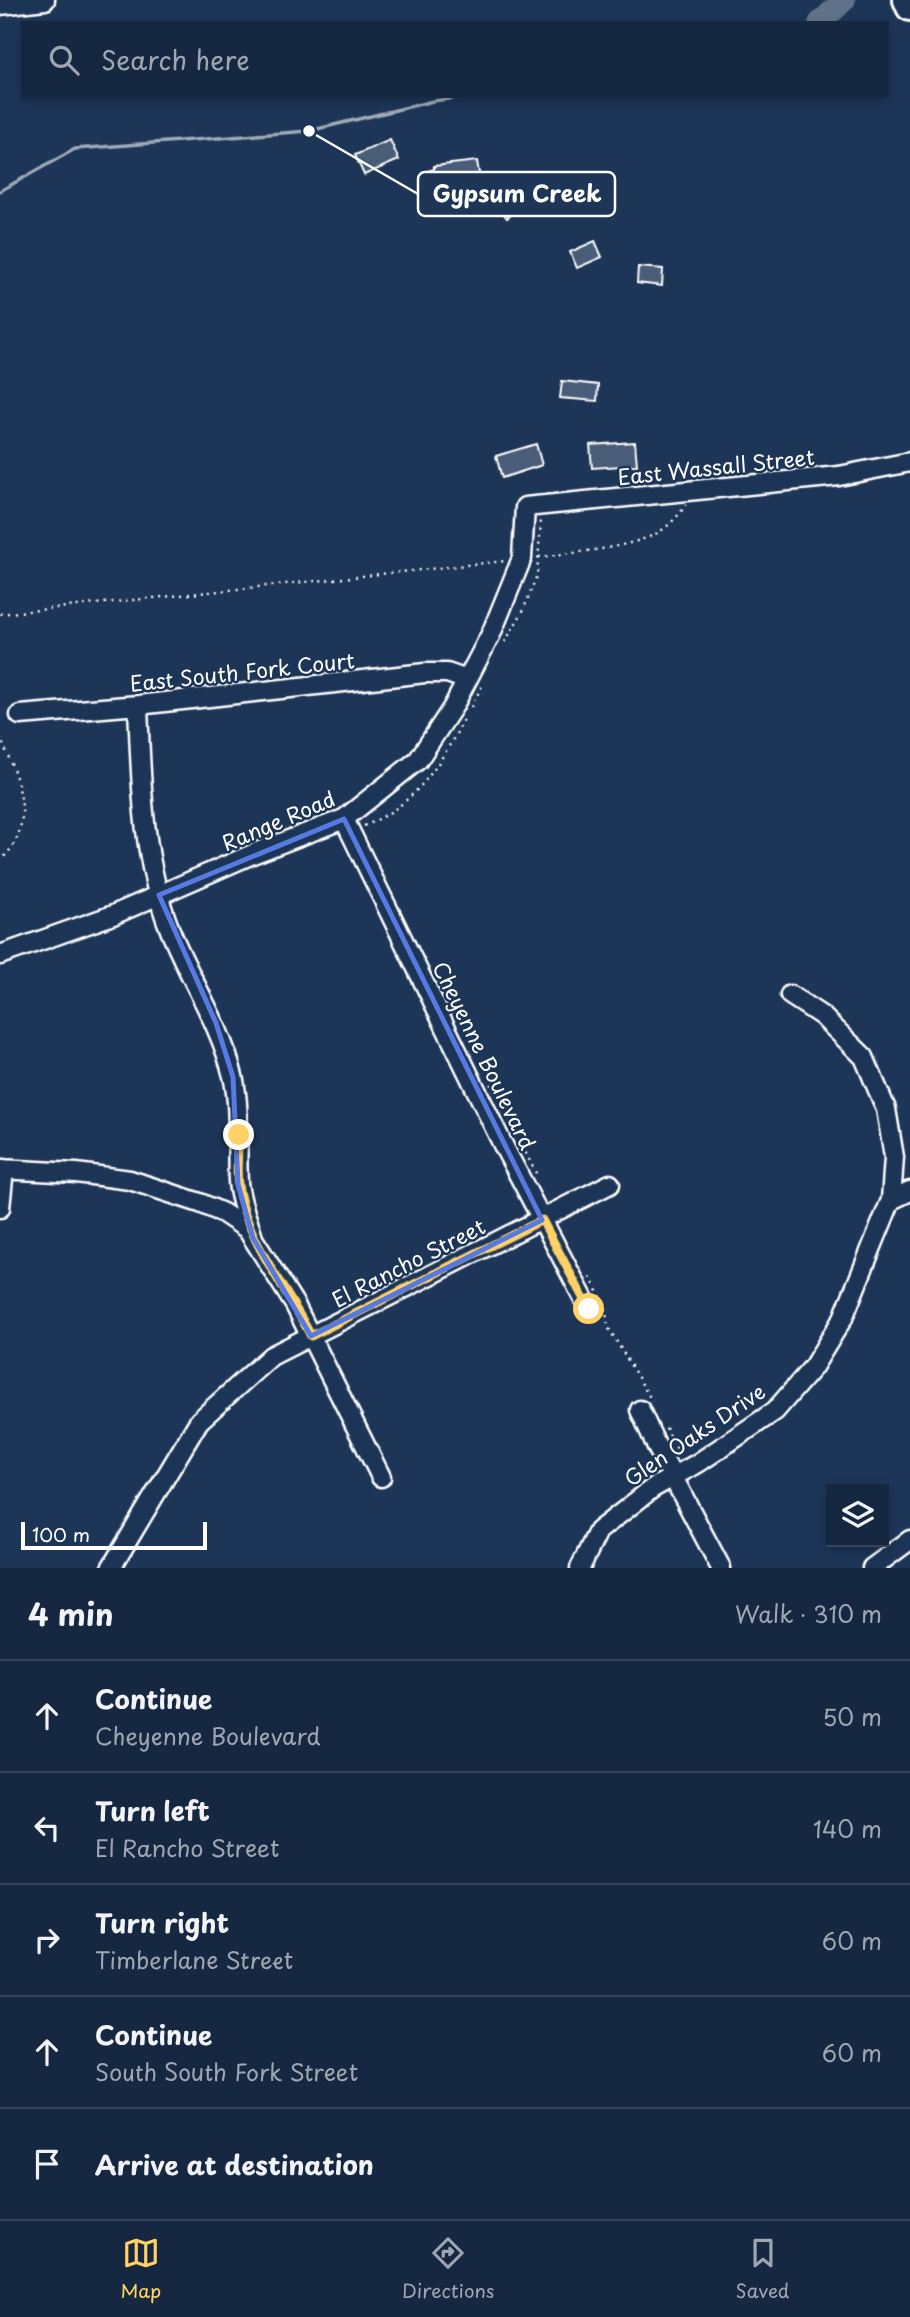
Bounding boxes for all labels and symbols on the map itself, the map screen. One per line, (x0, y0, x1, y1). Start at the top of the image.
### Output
callout: Gypsum Creek (418, 172, 615, 216)
text: Gypsum Creek (432, 175, 602, 210)
street label: East Wassall Street (616, 440, 816, 492)
street label: East South Fork Court (128, 643, 356, 699)
street label: Range Road (216, 782, 340, 858)
street label: Cheyenne Boulevard (425, 955, 545, 1155)
route end (223, 1119, 254, 1150)
street label: El Rancho Street (326, 1210, 490, 1314)
route start (573, 1293, 604, 1324)
street label: Glen Oaks Drive (617, 1375, 771, 1493)
scale bar (21, 1519, 206, 1551)

